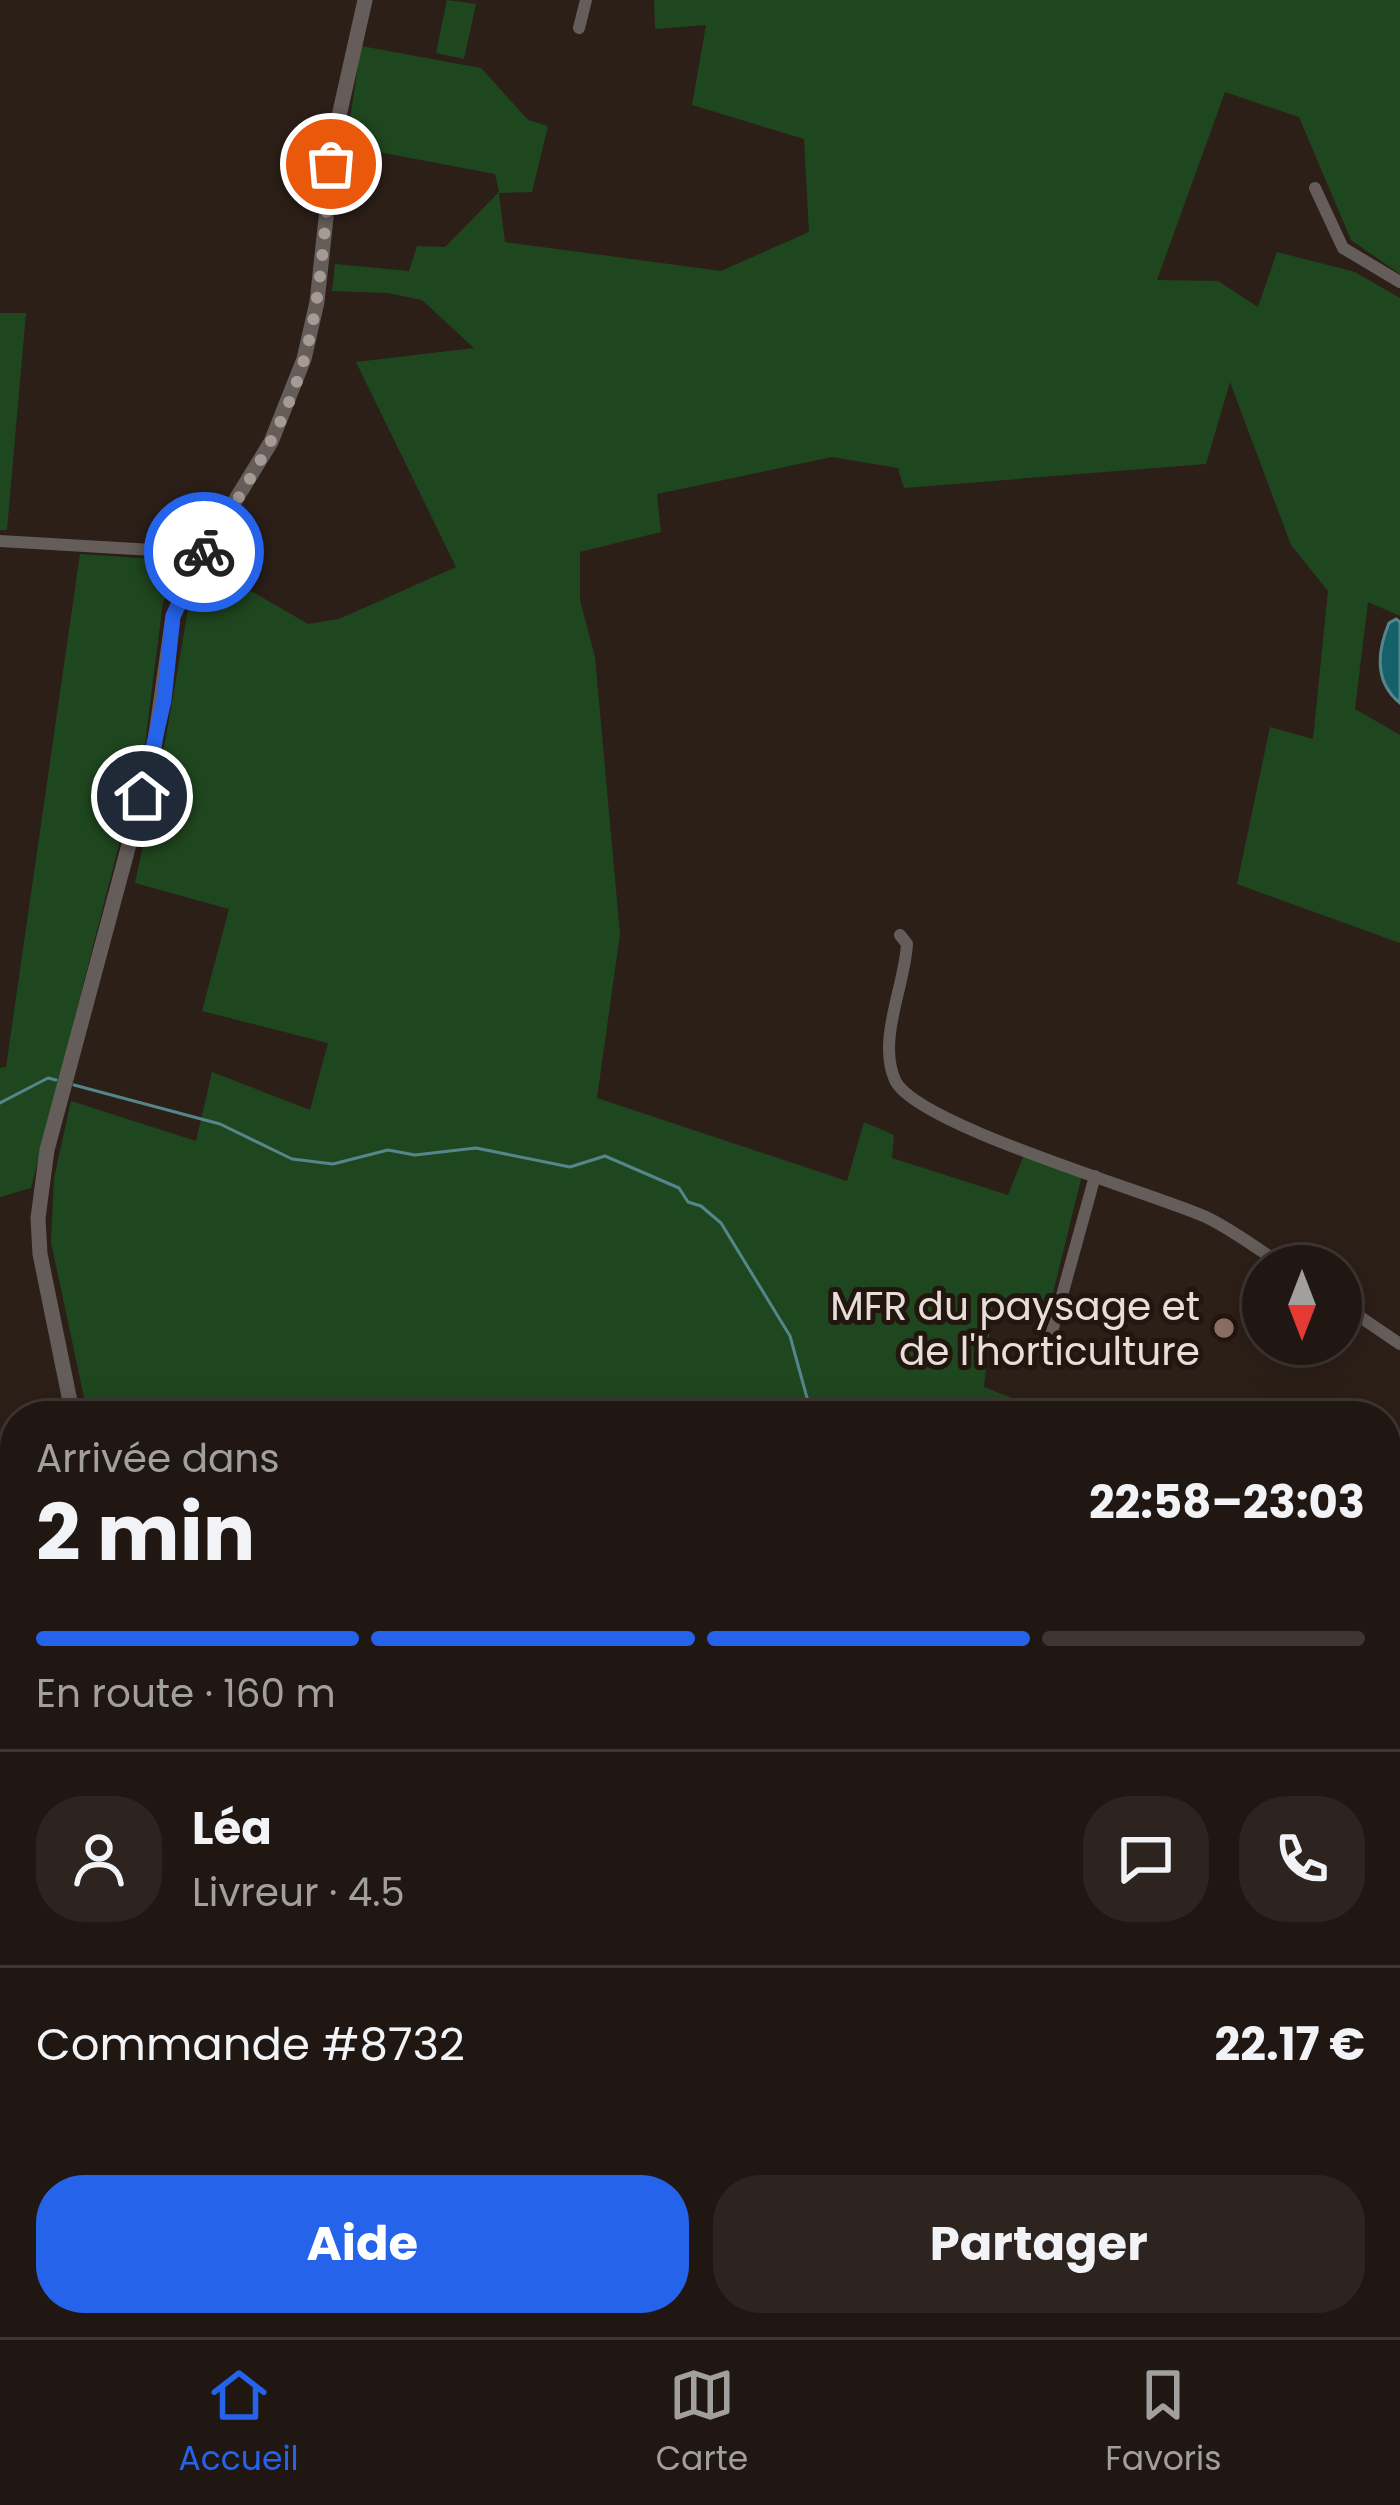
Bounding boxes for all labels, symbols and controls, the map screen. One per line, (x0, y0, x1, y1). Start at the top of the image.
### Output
pin (280, 113, 382, 215)
icon: bag (298, 131, 364, 197)
courier (144, 492, 264, 612)
icon: bike (171, 519, 237, 585)
pin (91, 745, 193, 847)
icon: home (109, 763, 175, 829)
north arrow (1242, 1245, 1362, 1365)
map controls (1242, 1245, 1362, 1365)
place label: MFR du paysage et de l'horticulture (830, 1279, 1200, 1379)
marker: MFR du paysage et de l'horticulture (1211, 1315, 1237, 1341)
text: Arrivée dans (36, 1431, 280, 1486)
text: 22:58–23:03 (1089, 1471, 1365, 1534)
text: 2 min (36, 1478, 255, 1587)
text: En route · 160 m (36, 1666, 336, 1721)
button: person (36, 1796, 162, 1922)
button: chat (1083, 1796, 1209, 1922)
button: phone (1239, 1796, 1365, 1922)
text: Léa (192, 1797, 272, 1860)
text: Livreur · 4.5 (192, 1865, 405, 1920)
text: Commande #8732 (36, 2013, 465, 2076)
text: 22.17 € (1215, 2013, 1365, 2076)
button: Aide (36, 2175, 689, 2313)
button: Partager (713, 2175, 1365, 2313)
tab: Accueil (179, 2362, 299, 2484)
tab: Carte (656, 2362, 748, 2484)
tab: Favoris (1105, 2362, 1221, 2484)

